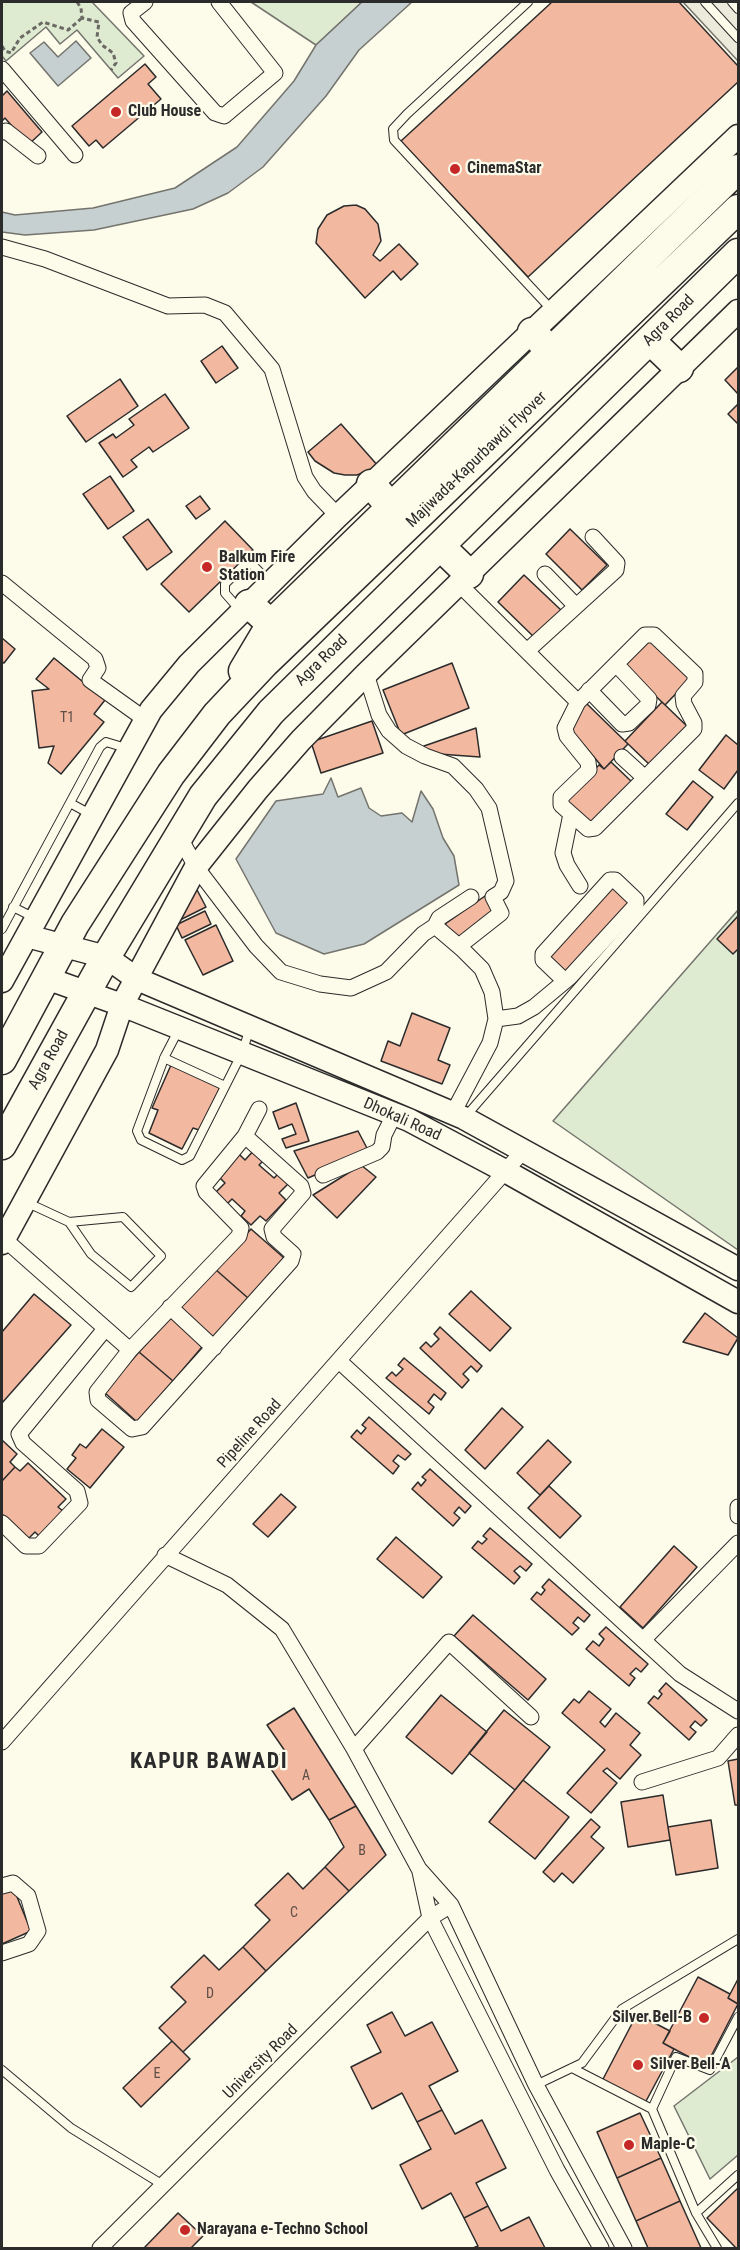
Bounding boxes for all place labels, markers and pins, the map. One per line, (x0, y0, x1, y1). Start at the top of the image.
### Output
place label: Club House (128, 102, 201, 122)
marker: Club House (109, 105, 123, 119)
place label: CinemaStar (467, 159, 541, 179)
marker: CinemaStar (448, 162, 462, 176)
place label: Balkum Fire Station (219, 548, 295, 586)
marker: Balkum Fire Station (200, 560, 214, 574)
place label: Silver Bell-B (612, 2008, 692, 2028)
marker: Silver Bell-B (697, 2011, 711, 2025)
place label: Silver Bell-A (650, 2055, 730, 2075)
marker: Silver Bell-A (631, 2058, 645, 2072)
place label: Maple-C (641, 2135, 695, 2155)
marker: Maple-C (622, 2138, 636, 2152)
place label: Narayana e-Techno School (197, 2220, 368, 2240)
marker: Narayana e-Techno School (178, 2223, 192, 2237)

